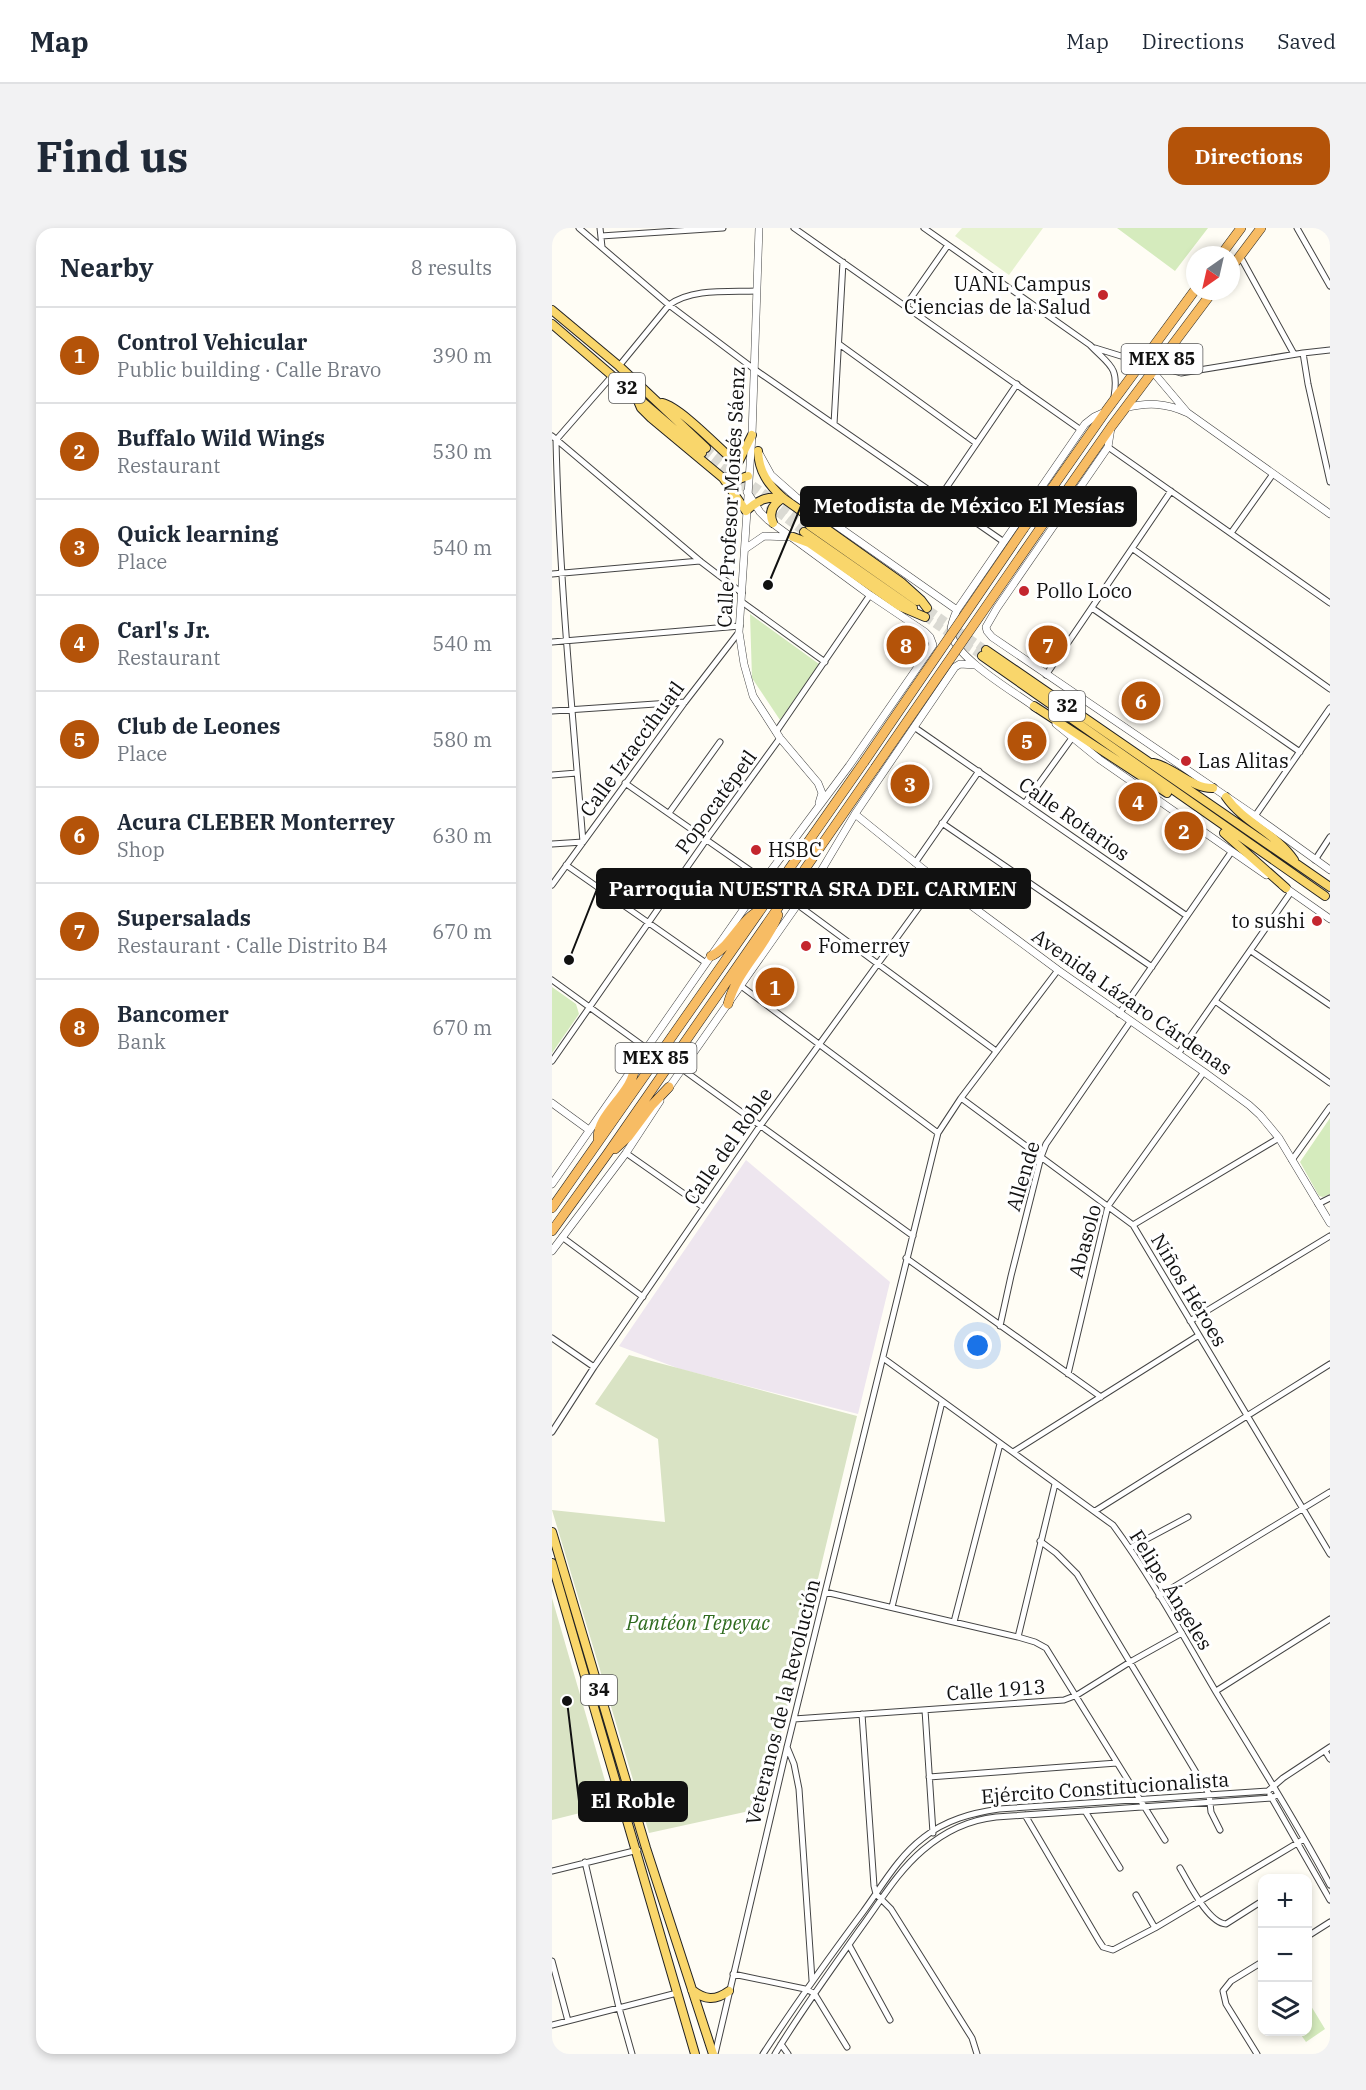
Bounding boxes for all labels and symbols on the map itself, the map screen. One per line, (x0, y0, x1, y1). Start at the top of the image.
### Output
north arrow (1186, 246, 1240, 300)
place label: UANL Campus Ciencias de la Salud (904, 270, 1091, 320)
marker: UANL Campus Ciencias de la Salud (1096, 288, 1110, 302)
road number: MEX 85 (1122, 344, 1202, 374)
street label: Calle Profesor Moisés Sáenz (710, 366, 751, 628)
road number: 32 (609, 373, 645, 403)
callout: Metodista de México El Mesías (801, 487, 1136, 526)
text: Metodista de México El Mesías (813, 491, 1125, 519)
place label: Pollo Loco (1036, 577, 1132, 604)
marker: Pollo Loco (1017, 584, 1031, 598)
pin: 8 (886, 622, 926, 668)
pin: 7 (1028, 622, 1068, 668)
street label: Calle Iztaccíhuatl (573, 675, 690, 822)
pin: 6 (1122, 678, 1160, 724)
road number: 32 (1049, 691, 1085, 721)
pin: 5 (1008, 718, 1046, 764)
street label: Popocatépetl (669, 744, 762, 859)
place label: Las Alitas (1198, 747, 1289, 774)
marker: Las Alitas (1179, 754, 1193, 768)
pin: 3 (890, 762, 930, 806)
street label: Calle Rotarios (1013, 770, 1135, 867)
pin: 4 (1118, 780, 1158, 824)
pin: 2 (1164, 808, 1204, 854)
place label: HSBC (768, 836, 822, 863)
marker: HSBC (749, 843, 763, 857)
callout: Parroquia NUESTRA SRA DEL CARMEN (597, 869, 1030, 908)
text: Parroquia NUESTRA SRA DEL CARMEN (609, 874, 1017, 902)
place label: to sushi (1231, 907, 1305, 934)
marker: to sushi (1310, 914, 1324, 928)
street label: Avenida Lázaro Cárdenas (1027, 922, 1238, 1081)
place label: Fomerrey (818, 932, 910, 959)
marker: Fomerrey (799, 939, 813, 953)
pin: 1 (756, 964, 794, 1010)
road number: MEX 85 (615, 1043, 696, 1073)
street label: Calle del Roble (677, 1082, 778, 1210)
street label: Allende (999, 1138, 1046, 1214)
street label: Abasolo (1062, 1201, 1107, 1281)
street label: Niños Héroes (1145, 1228, 1234, 1351)
your location (963, 1331, 992, 1360)
street label: Felipe Ángeles (1124, 1524, 1219, 1655)
street label: Veteranos de la Revolución (739, 1576, 826, 1828)
park label: Pantéon Tepeyac (625, 1609, 770, 1636)
street label: Calle 1913 (946, 1673, 1046, 1706)
road number: 34 (581, 1675, 617, 1705)
street label: Ejército Constitucionalista (980, 1765, 1230, 1810)
callout: El Roble (579, 1782, 687, 1821)
text: El Roble (591, 1786, 675, 1814)

